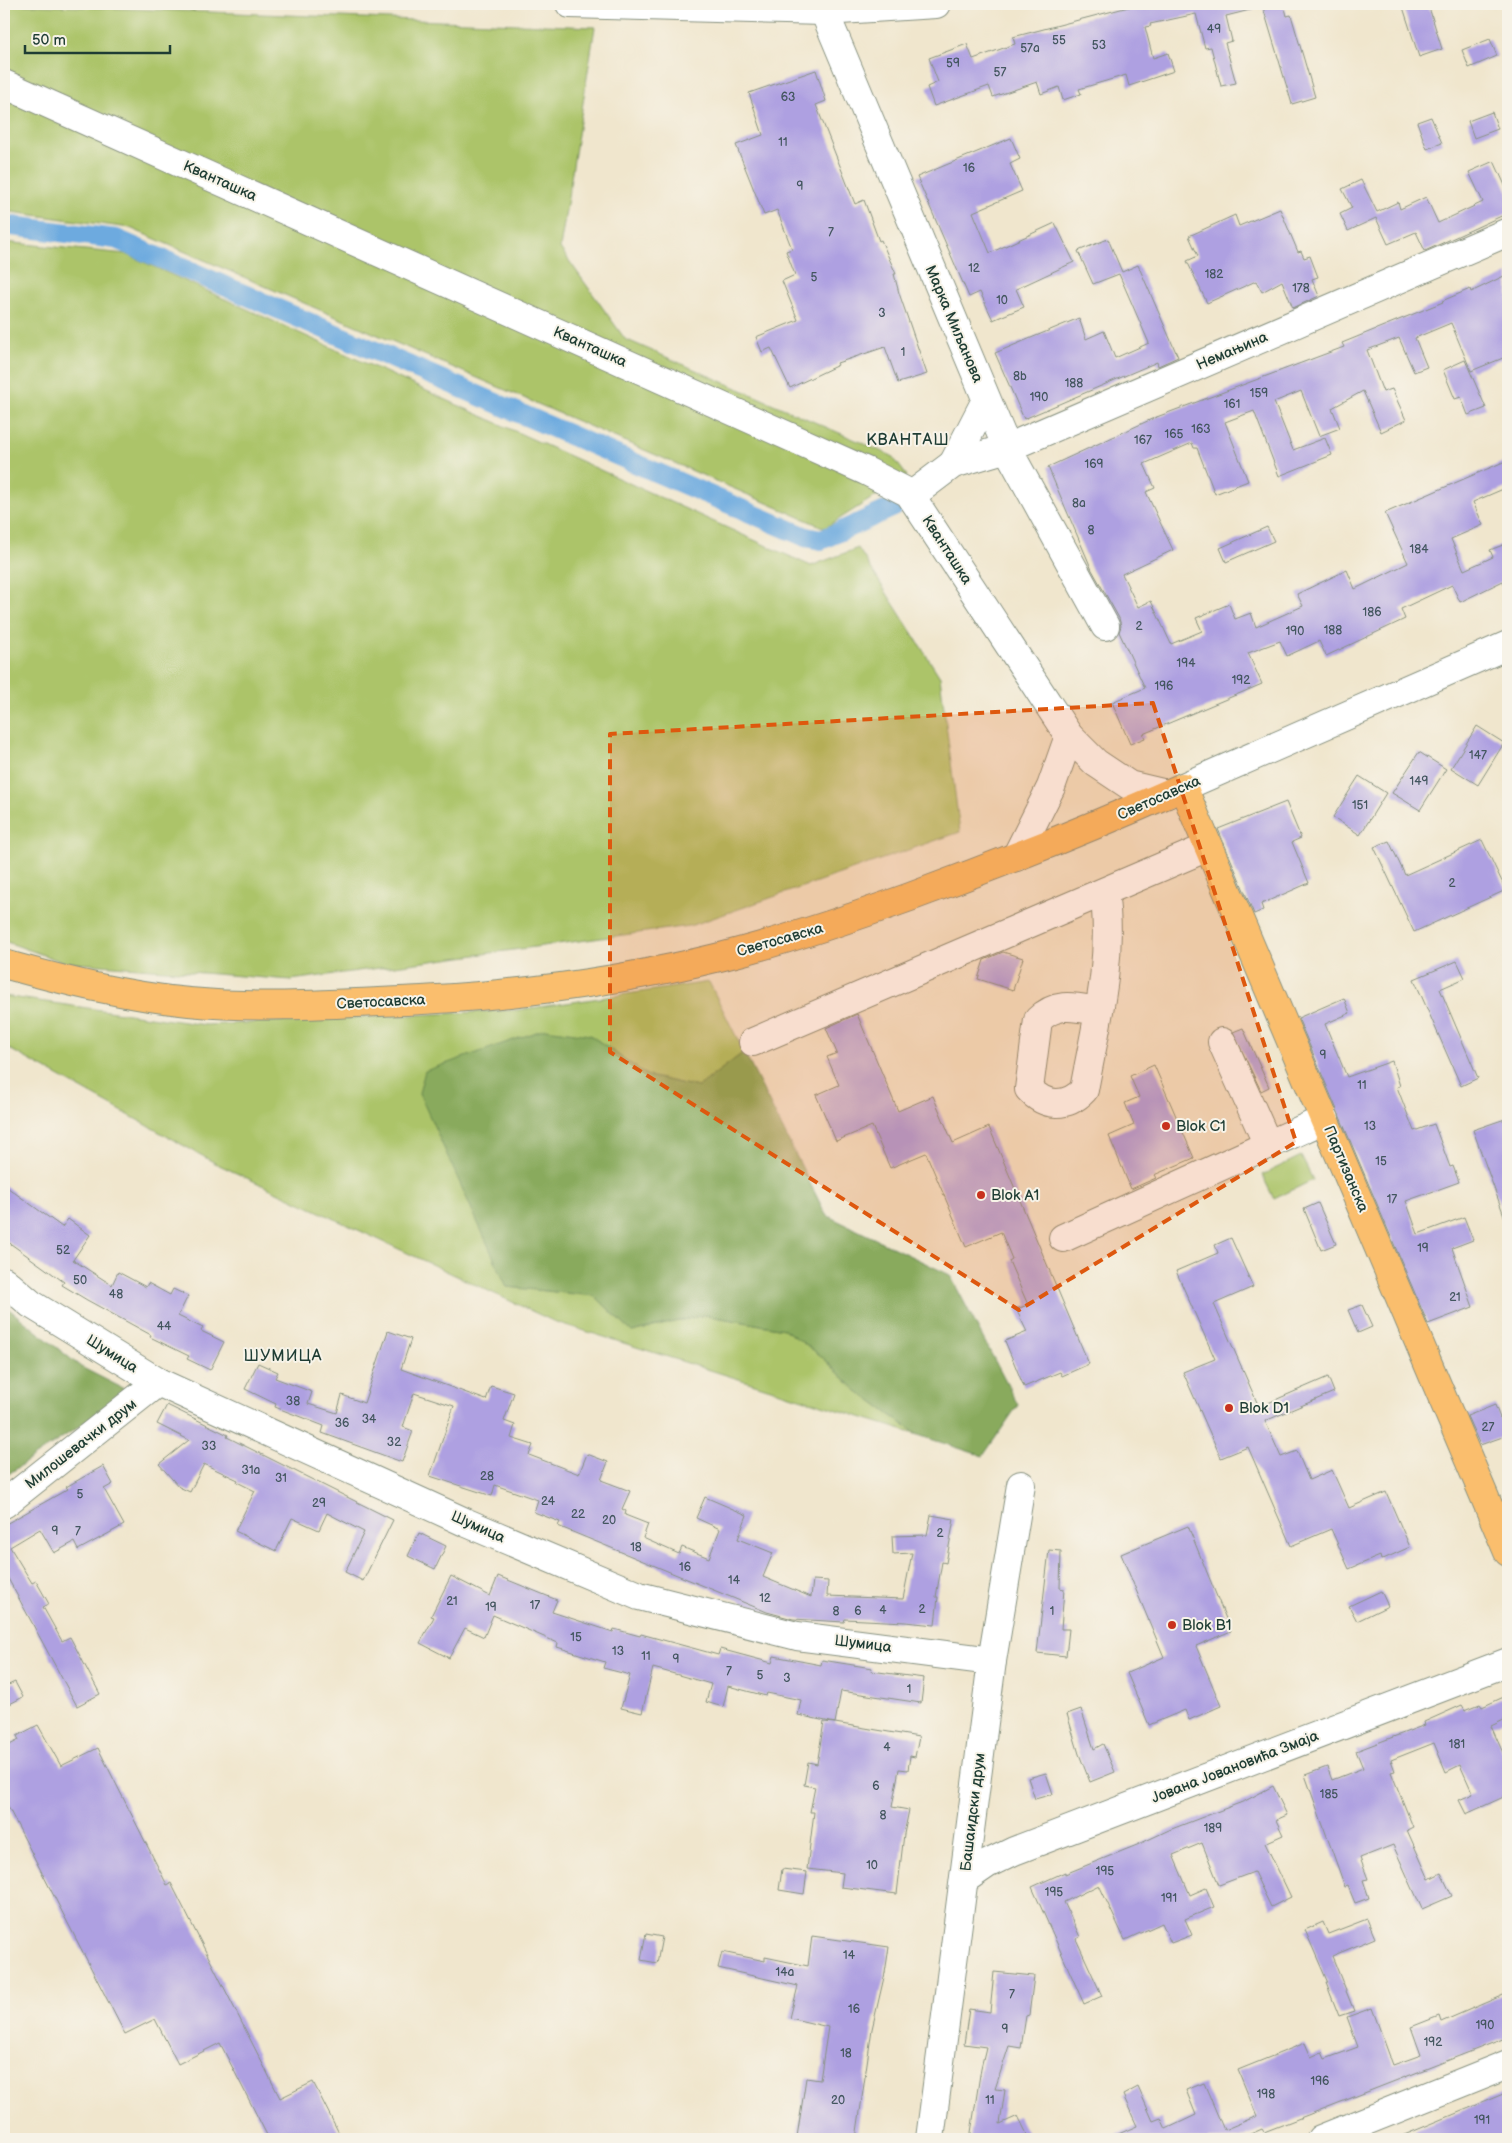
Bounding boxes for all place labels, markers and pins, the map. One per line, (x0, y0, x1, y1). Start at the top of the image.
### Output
place label: Blok C1 (1176, 1117, 1226, 1136)
marker: Blok C1 (1160, 1120, 1172, 1132)
place label: Blok A1 (991, 1186, 1039, 1205)
marker: Blok A1 (975, 1189, 987, 1201)
place label: Blok D1 (1239, 1399, 1289, 1418)
marker: Blok D1 (1223, 1402, 1235, 1414)
place label: Blok B1 (1182, 1616, 1232, 1635)
marker: Blok B1 (1166, 1619, 1178, 1631)

